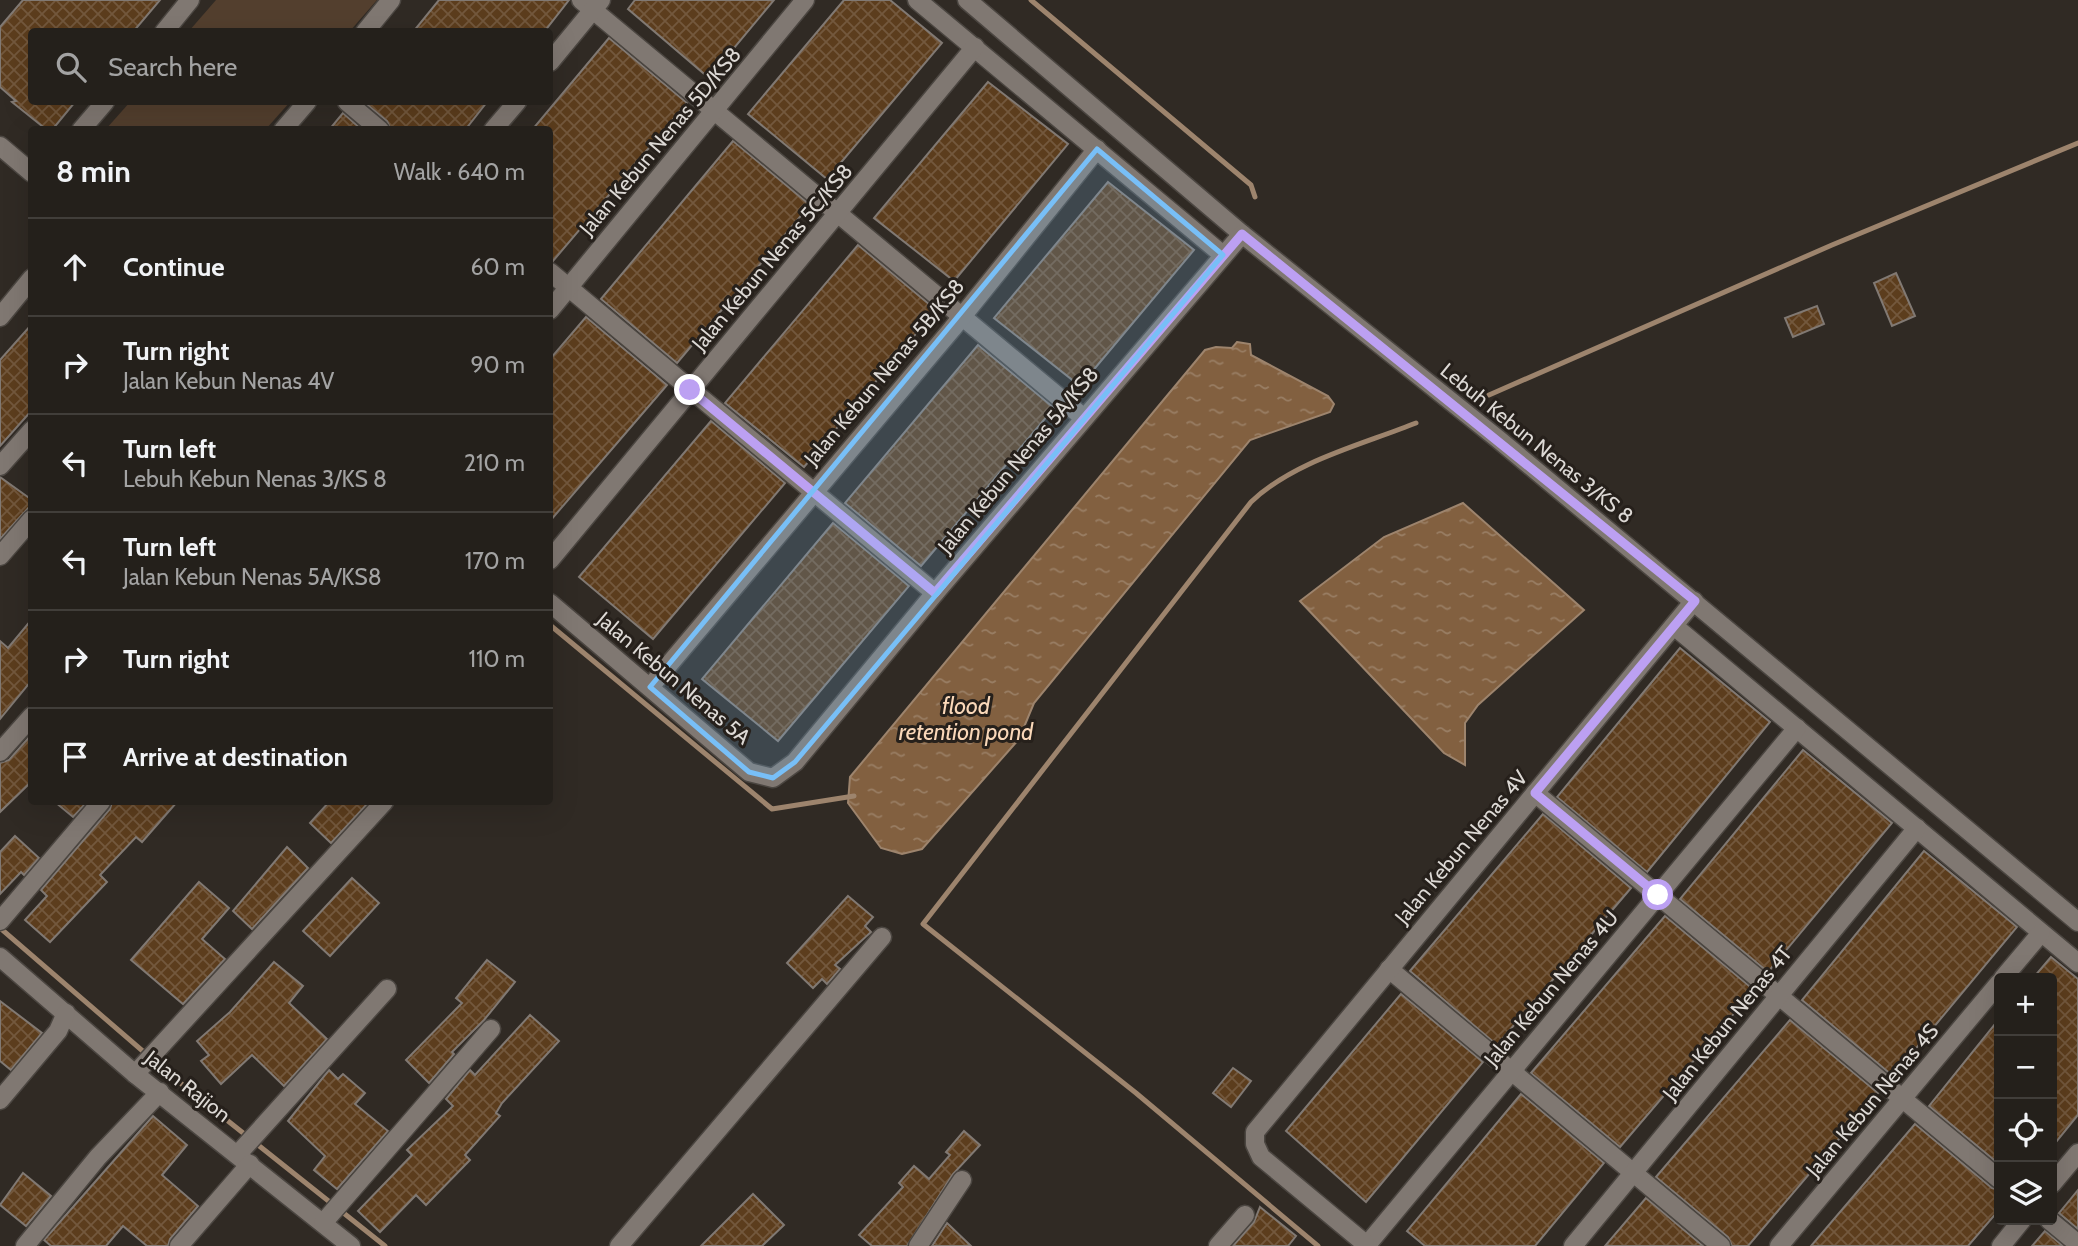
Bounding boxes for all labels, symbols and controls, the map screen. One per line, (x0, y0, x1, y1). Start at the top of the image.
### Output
search box (28, 28, 553, 105)
street label: Jalan Kebun Nenas 5D/KS8 (573, 42, 746, 241)
icon: search (52, 48, 90, 86)
text: Search here (108, 51, 237, 83)
text: 8 min (56, 153, 131, 190)
text: Walk · 640 m (394, 158, 525, 186)
street label: Jalan Kebun Nenas 5C/KS8 (686, 159, 857, 356)
icon: ahead (56, 248, 94, 286)
text: Continue (123, 251, 225, 283)
text: 60 m (471, 253, 525, 281)
street label: Jalan Kebun Nenas 5B/KS8 (798, 274, 969, 471)
text: Turn right (123, 335, 229, 367)
icon: right (56, 346, 94, 384)
text: 90 m (471, 351, 525, 379)
street label: Lebuh Kebun Nenas 3/KS 8 (1435, 357, 1639, 529)
street label: Jalan Kebun Nenas 5A/KS8 (932, 362, 1103, 559)
text: Jalan Kebun Nenas 4V (123, 367, 334, 395)
route end (674, 374, 705, 405)
text: Turn left (123, 433, 216, 465)
icon: left (56, 444, 94, 482)
text: 210 m (464, 449, 525, 477)
text: Lebuh Kebun Nenas 3/KS 8 (123, 465, 387, 493)
text: Turn left (123, 531, 216, 563)
icon: left (56, 542, 94, 580)
text: 170 m (465, 547, 525, 575)
text: Jalan Kebun Nenas 5A/KS8 (123, 563, 382, 591)
street label: Jalan Kebun Nenas 5A (591, 606, 756, 749)
icon: right (56, 640, 94, 678)
text: Turn right (123, 643, 229, 675)
text: 110 m (469, 645, 525, 673)
water label: flood retention pond (899, 692, 1034, 746)
icon: arrive (56, 738, 94, 776)
text: Arrive at destination (123, 741, 348, 773)
street label: Jalan Kebun Nenas 4V (1389, 765, 1533, 930)
route start (1642, 879, 1673, 910)
street label: Jalan Kebun Nenas 4U (1478, 905, 1623, 1072)
street label: Jalan Kebun Nenas 4T (1656, 941, 1797, 1106)
map controls (1994, 973, 2057, 1225)
button: + (1994, 973, 2057, 1036)
street label: Jalan Kebun Nenas 4S (1800, 1018, 1943, 1183)
button: − (1994, 1036, 2057, 1099)
street label: Jalan Rajion (139, 1044, 236, 1128)
button: locate (1994, 1099, 2057, 1162)
button: layers (1994, 1162, 2057, 1225)

